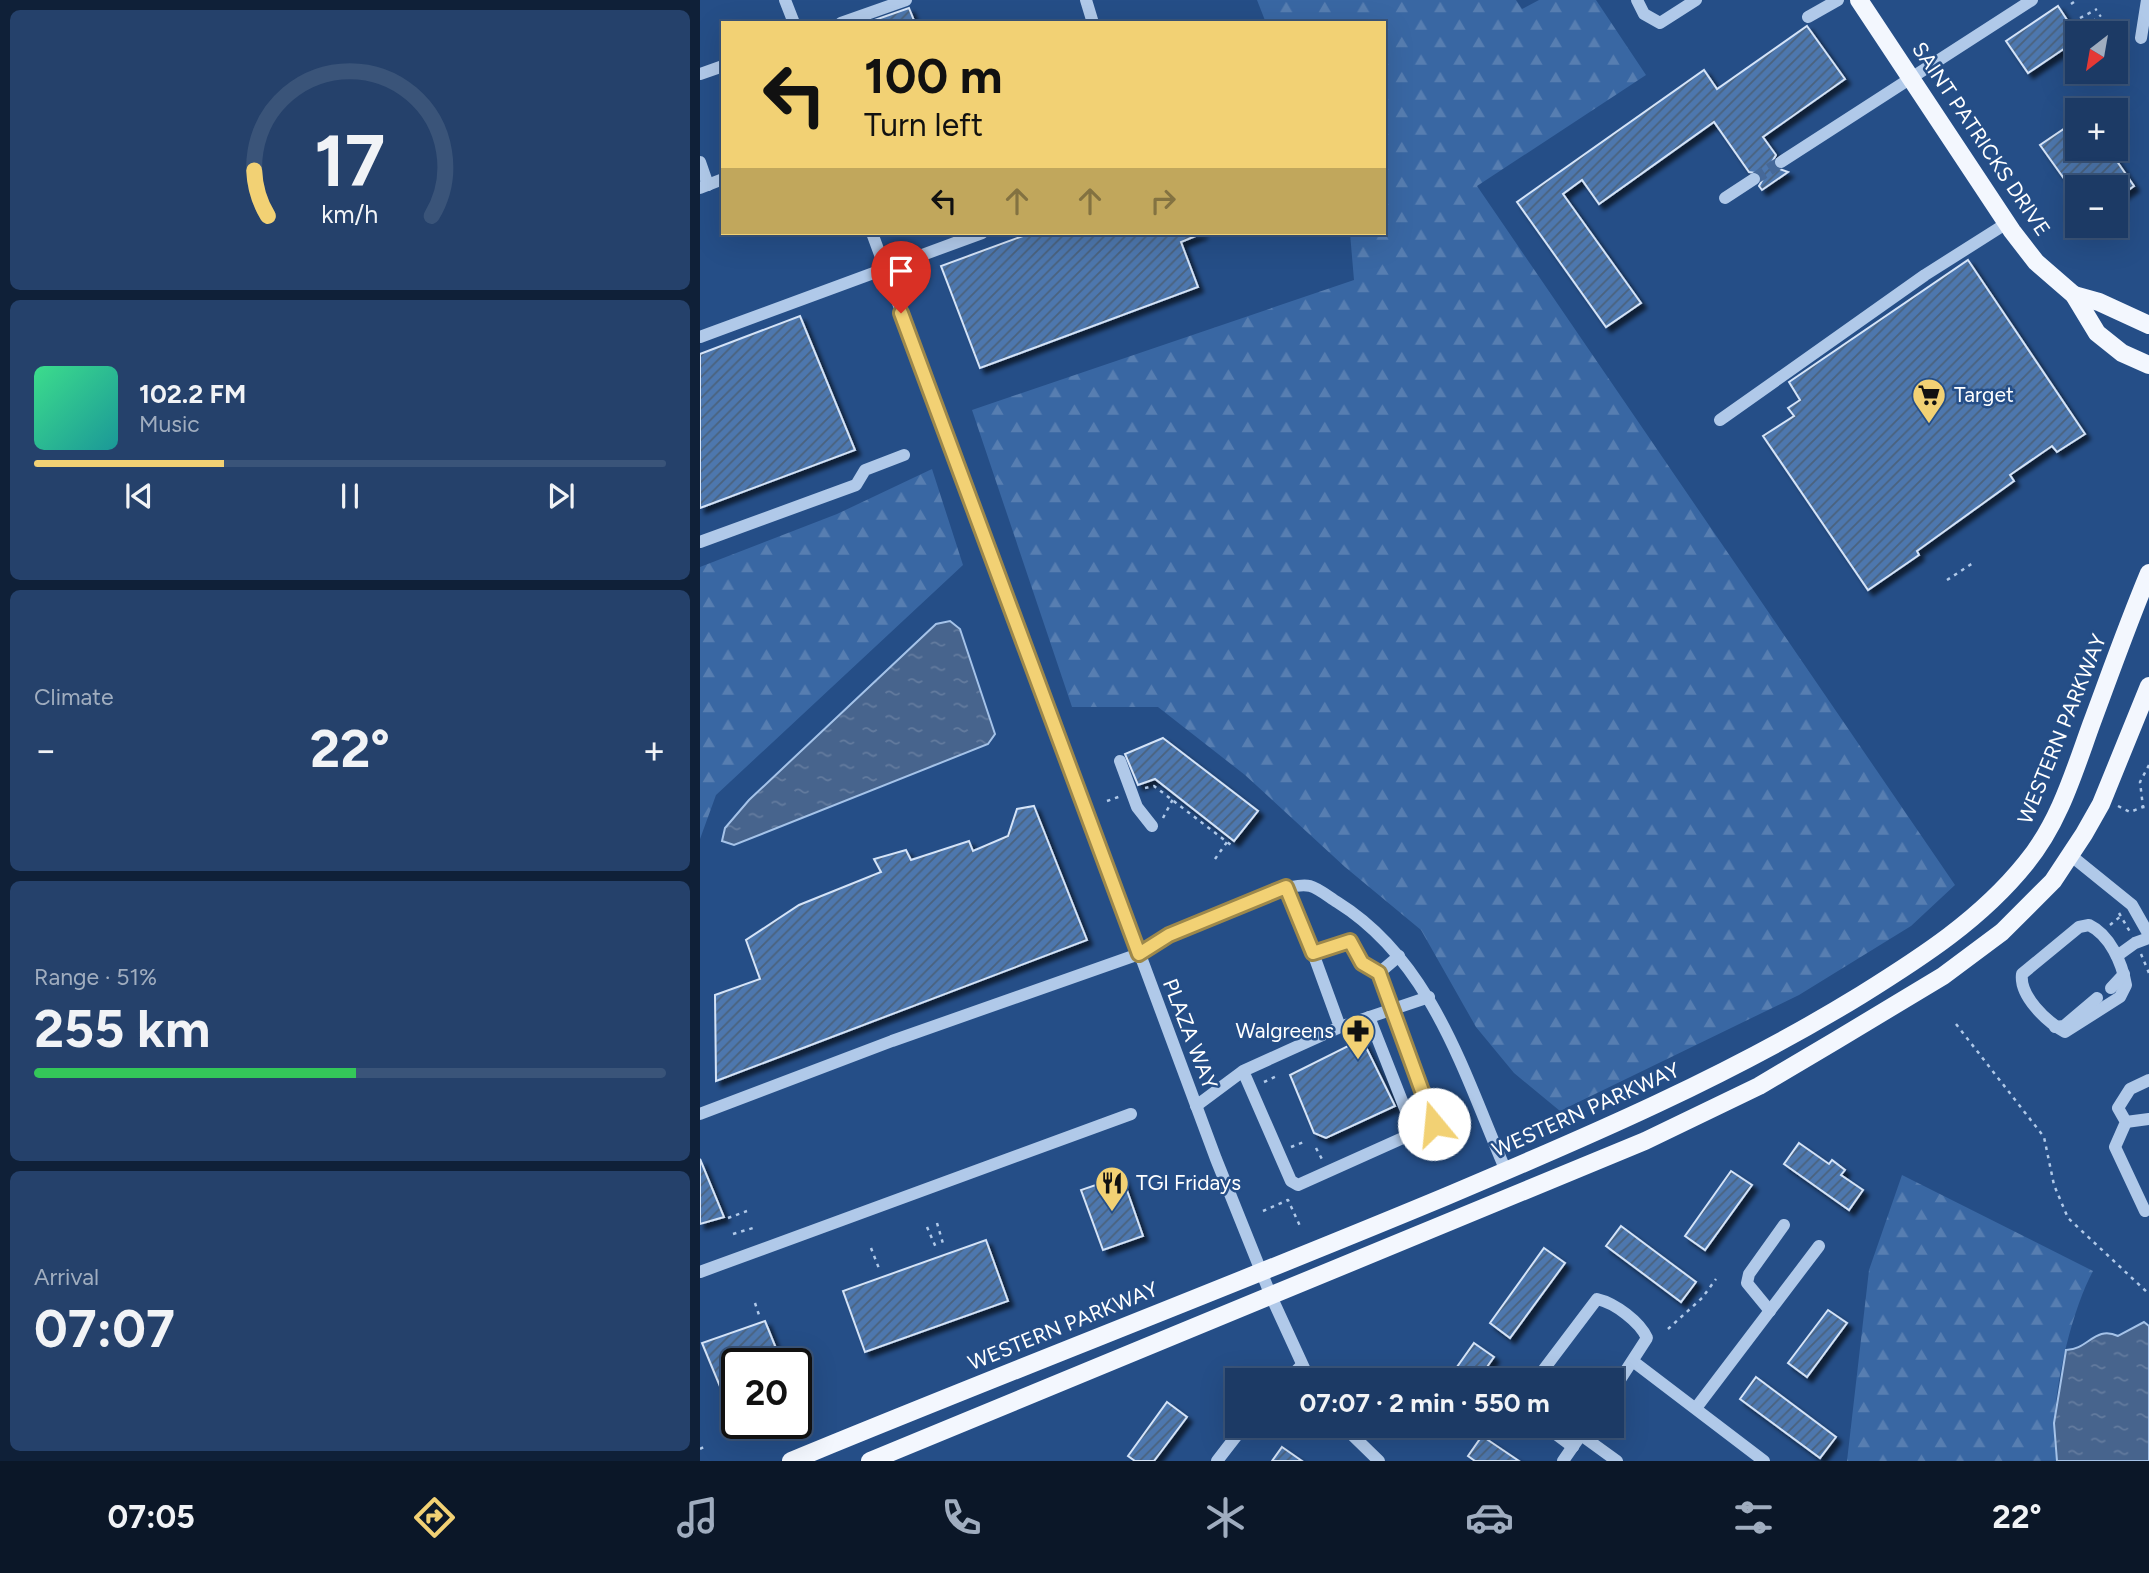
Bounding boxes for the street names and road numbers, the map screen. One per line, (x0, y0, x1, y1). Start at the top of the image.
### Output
street label: SAINT PATRICKS DRIVE (1907, 37, 2056, 240)
street label: WESTERN PARKWAY (2012, 630, 2111, 827)
street label: PLAZA WAY (1158, 975, 1223, 1093)
street label: WESTERN PARKWAY (1488, 1057, 1684, 1162)
street label: WESTERN PARKWAY (964, 1276, 1162, 1375)

